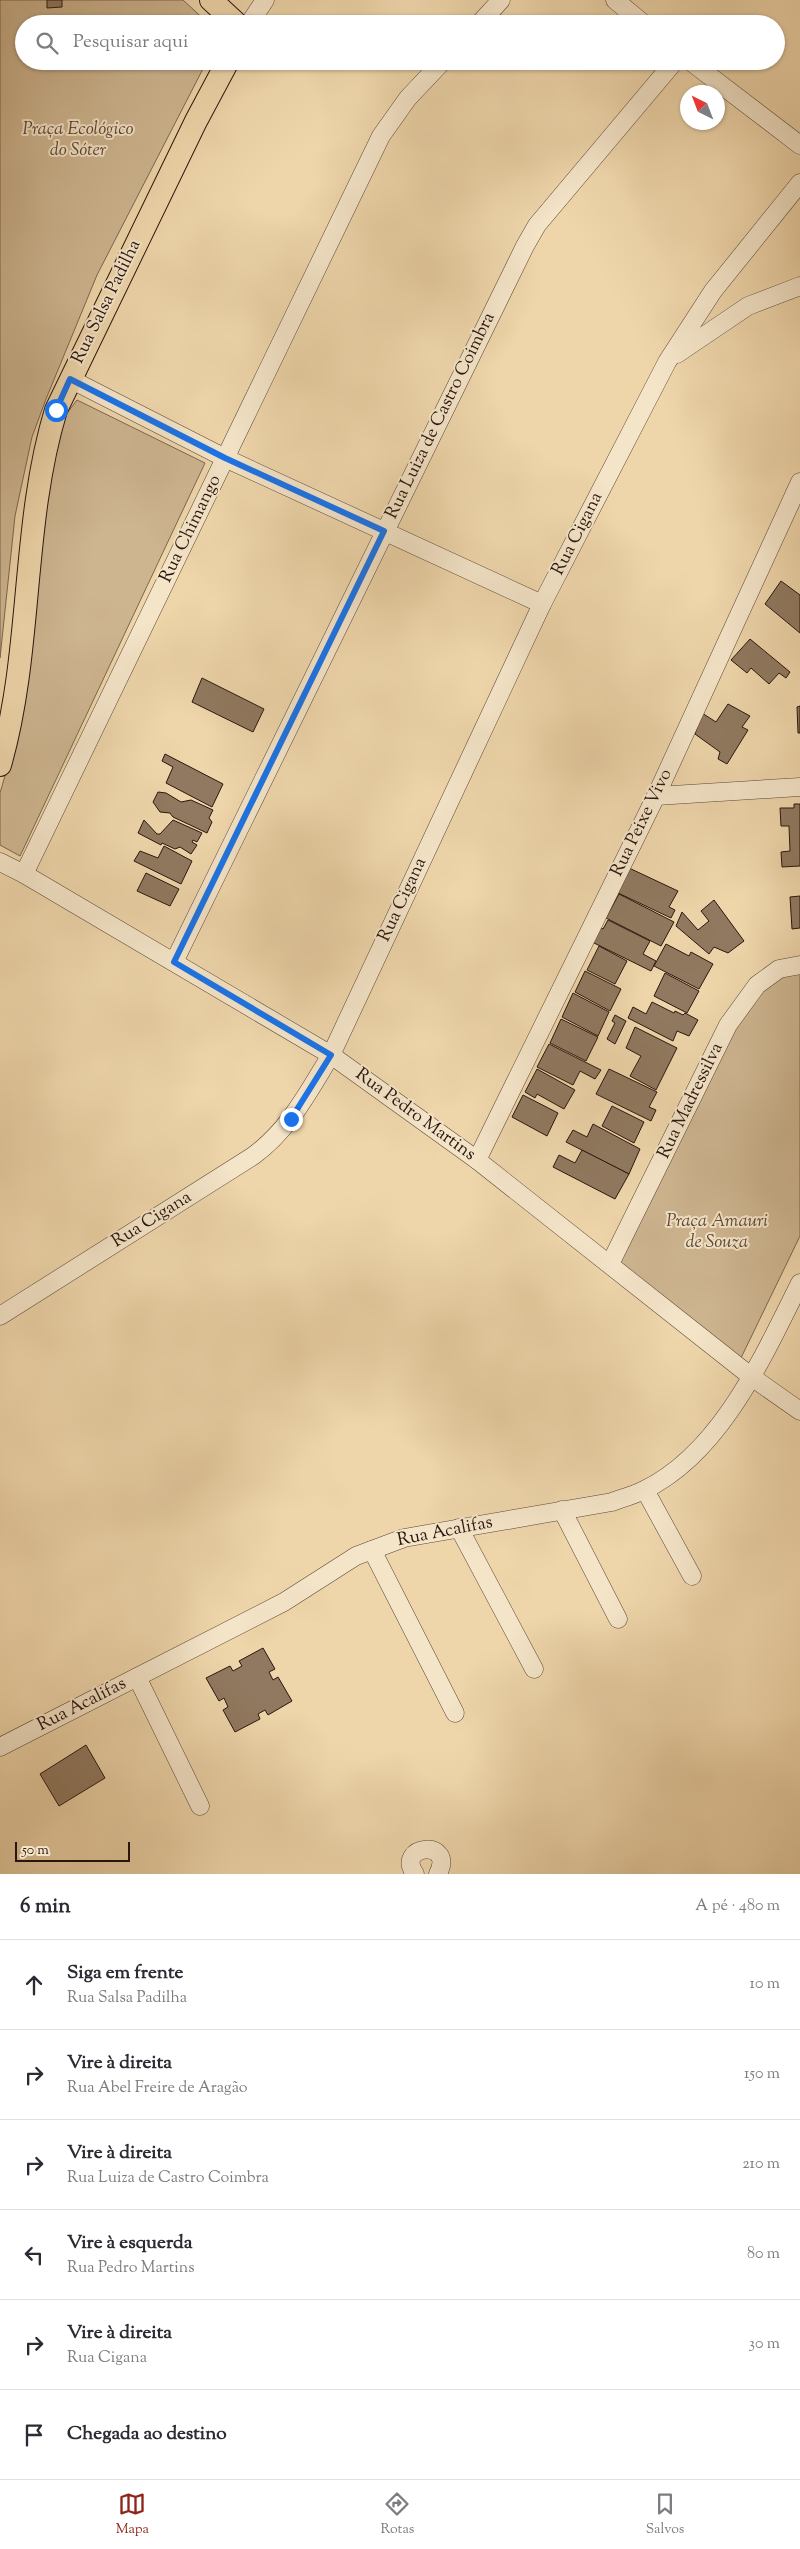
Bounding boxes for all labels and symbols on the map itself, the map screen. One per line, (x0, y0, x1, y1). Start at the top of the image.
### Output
north arrow (680, 85, 725, 130)
park label: Praça Ecológico do Sóter (22, 117, 134, 164)
street label: Rua Salsa Padilha (66, 236, 148, 368)
street label: Rua Luiza de Castro Coimbra (380, 308, 502, 524)
route start (45, 399, 68, 422)
street label: Rua Chimango (154, 470, 228, 587)
street label: Rua Cigana (546, 488, 610, 580)
street label: Rua Peixe Vivo (605, 765, 679, 881)
street label: Rua Cigana (372, 854, 434, 946)
street label: Rua Madressilva (652, 1038, 730, 1164)
street label: Rua Pedro Martins (349, 1062, 481, 1168)
route end (280, 1108, 303, 1131)
street label: Rua Cigana (107, 1185, 197, 1255)
park label: Praça Amauri de Souza (666, 1209, 768, 1256)
street label: Rua Acalifas (395, 1510, 495, 1554)
street label: Rua Acalifas (33, 1671, 131, 1739)
scale bar (15, 1839, 130, 1862)

